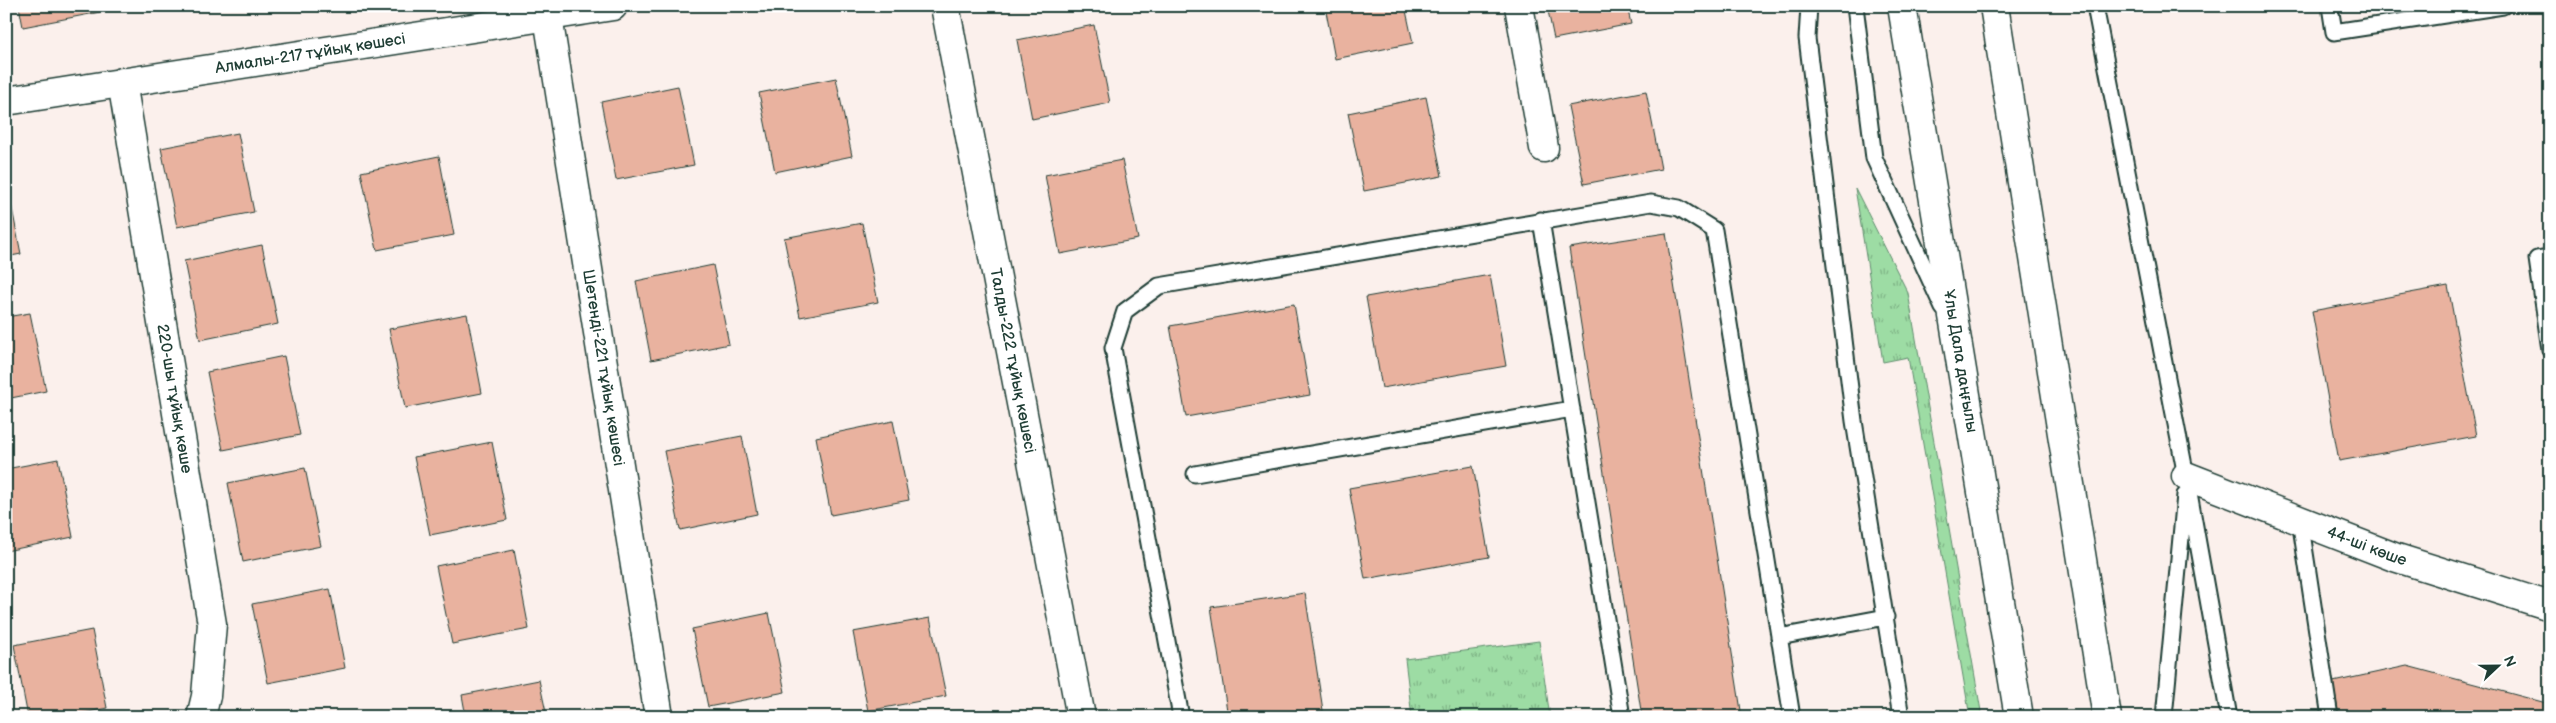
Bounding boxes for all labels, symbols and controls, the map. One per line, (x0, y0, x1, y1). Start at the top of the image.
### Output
street label: Алмалы-217 тұйық көшесі (213, 29, 407, 78)
street label: Талды-222 тұйық көшесі (986, 266, 1040, 455)
street label: Шетенді-221 тұйық көшесі (579, 268, 629, 467)
street label: Ұлы Дала даңғылы (1939, 288, 1982, 434)
street label: 220-шы тұйық көше (153, 323, 196, 475)
street label: 44-ші көше (2324, 522, 2409, 570)
north arrow (2474, 640, 2524, 690)
text: N (2500, 653, 2519, 669)

